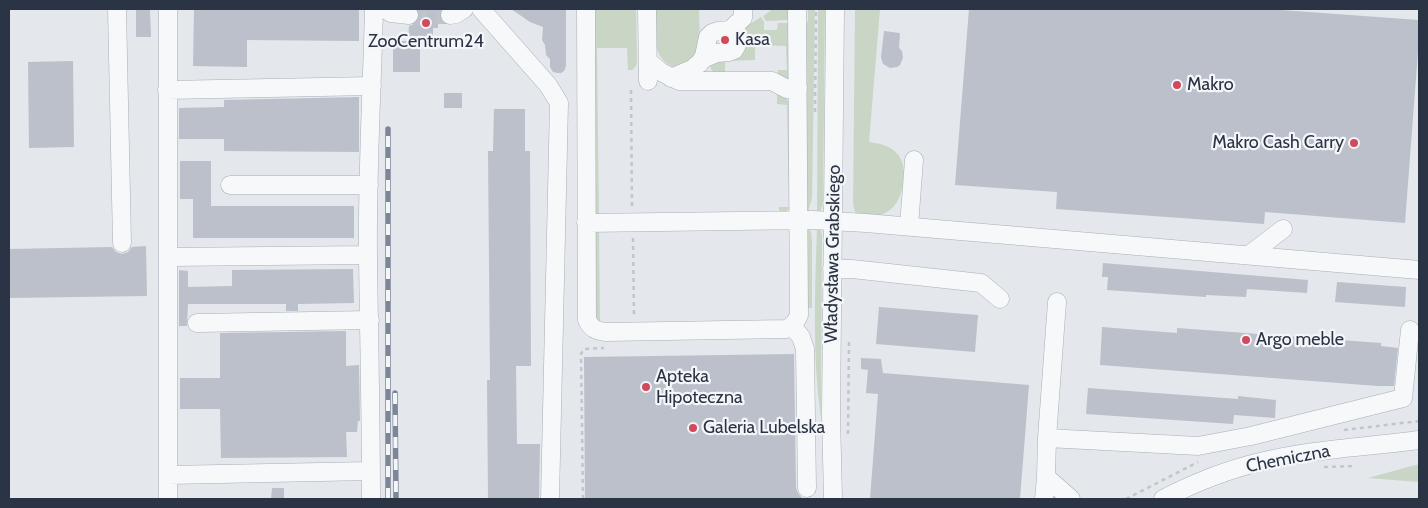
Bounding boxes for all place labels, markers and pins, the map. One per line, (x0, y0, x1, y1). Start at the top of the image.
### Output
marker: ZooCentrum24 (420, 17, 432, 29)
place label: Kasa (735, 29, 770, 51)
place label: ZooCentrum24 (368, 31, 484, 53)
marker: Kasa (719, 34, 731, 46)
place label: Makro (1187, 74, 1234, 96)
marker: Makro (1171, 79, 1183, 91)
place label: Makro Cash Carry (1212, 132, 1344, 154)
marker: Makro Cash Carry (1348, 137, 1360, 149)
place label: Argo meble (1256, 329, 1344, 351)
marker: Argo meble (1240, 334, 1252, 346)
place label: Apteka Hipoteczna (656, 366, 743, 408)
marker: Apteka Hipoteczna (640, 381, 652, 393)
place label: Galeria Lubelska (703, 417, 825, 439)
marker: Galeria Lubelska (687, 422, 699, 434)

